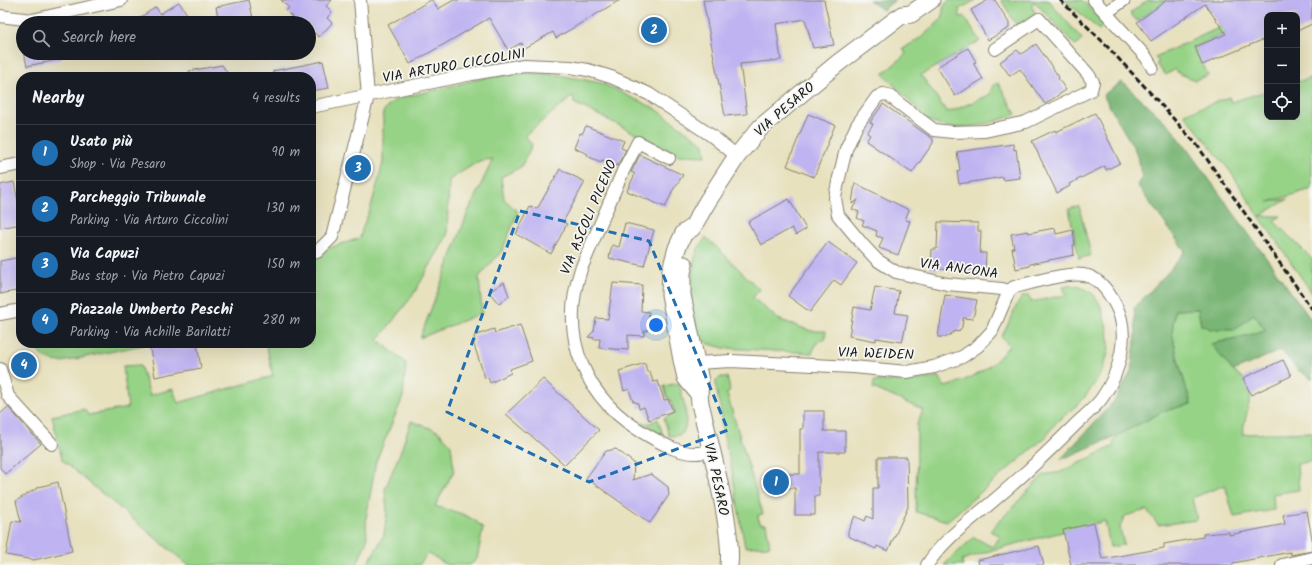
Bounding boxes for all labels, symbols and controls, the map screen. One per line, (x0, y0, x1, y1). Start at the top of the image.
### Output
map controls (1264, 12, 1300, 120)
button: + (1264, 12, 1300, 48)
pin: 2 (641, 15, 667, 45)
search box (16, 16, 316, 60)
text: Search here (62, 26, 136, 50)
icon: search (30, 27, 52, 49)
street label: VIA ARTURO CICCOLINI (381, 43, 527, 89)
button: − (1264, 48, 1300, 84)
street label: VIA PESARO (749, 77, 820, 142)
button: locate (1264, 84, 1300, 120)
text: Nearby (32, 85, 84, 112)
text: 4 results (252, 88, 300, 109)
text: Usato più (70, 130, 132, 154)
text: 1 (43, 142, 47, 163)
text: 90 m (272, 142, 300, 163)
pin: 3 (345, 153, 371, 183)
text: Shop · Via Pesaro (70, 154, 166, 175)
street label: VIA ASCOLI PICENO (555, 156, 623, 278)
text: Parcheggio Tribunale (70, 186, 206, 210)
text: 2 (41, 198, 49, 219)
text: 130 m (266, 198, 300, 219)
text: Parking · Via Arturo Ciccolini (70, 210, 228, 231)
text: Via Capuzi (70, 242, 139, 266)
street label: VIA ANCONA (918, 253, 999, 285)
text: 3 (41, 254, 49, 275)
text: 150 m (267, 254, 300, 275)
text: Bus stop · Via Pietro Capuzi (70, 266, 224, 287)
text: Piazzale Umberto Peschi (70, 298, 233, 322)
text: 4 (41, 310, 49, 331)
text: 280 m (263, 310, 300, 331)
your location (646, 315, 666, 335)
text: Parking · Via Achille Barilatti (70, 322, 230, 343)
street label: VIA WEIDEN (838, 342, 915, 366)
pin: 4 (11, 350, 37, 380)
street label: VIA PESARO (698, 441, 735, 518)
pin: 1 (763, 467, 789, 497)

